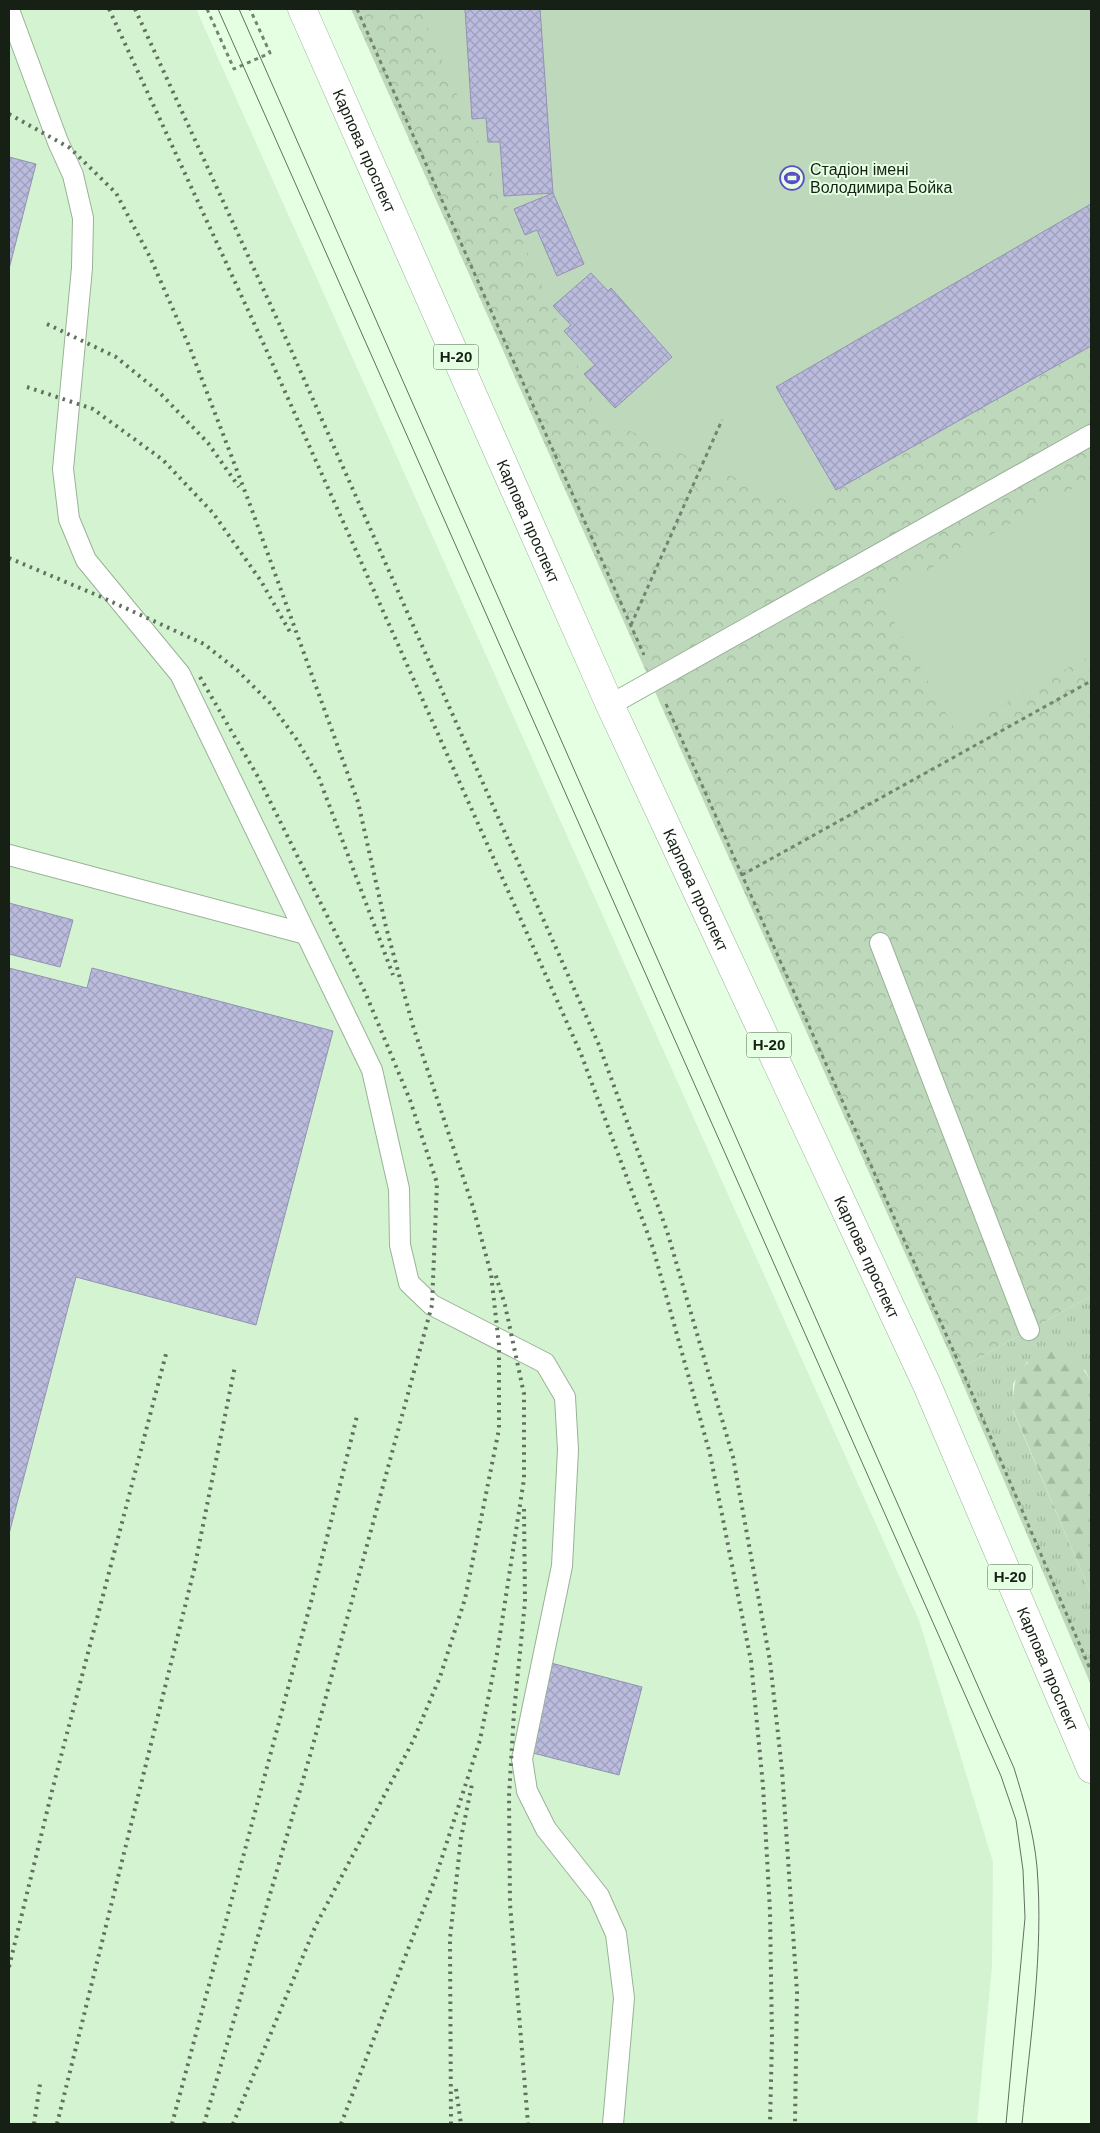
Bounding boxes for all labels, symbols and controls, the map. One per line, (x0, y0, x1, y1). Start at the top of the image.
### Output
street label: Карпова проспект (330, 87, 399, 216)
place label: Стадіон імені Володимира Бойка (810, 161, 952, 196)
sports icon: Стадіон імені Володимира Бойка (779, 165, 805, 191)
road number: Н-20 (434, 344, 478, 370)
street label: Карпова проспект (493, 457, 563, 586)
street label: Карпова проспект (660, 826, 732, 954)
road number: Н-20 (746, 1032, 792, 1058)
street label: Карпова проспект (831, 1193, 903, 1322)
road number: Н-20 (988, 1564, 1032, 1590)
street label: Карпова проспект (1014, 1605, 1082, 1734)

